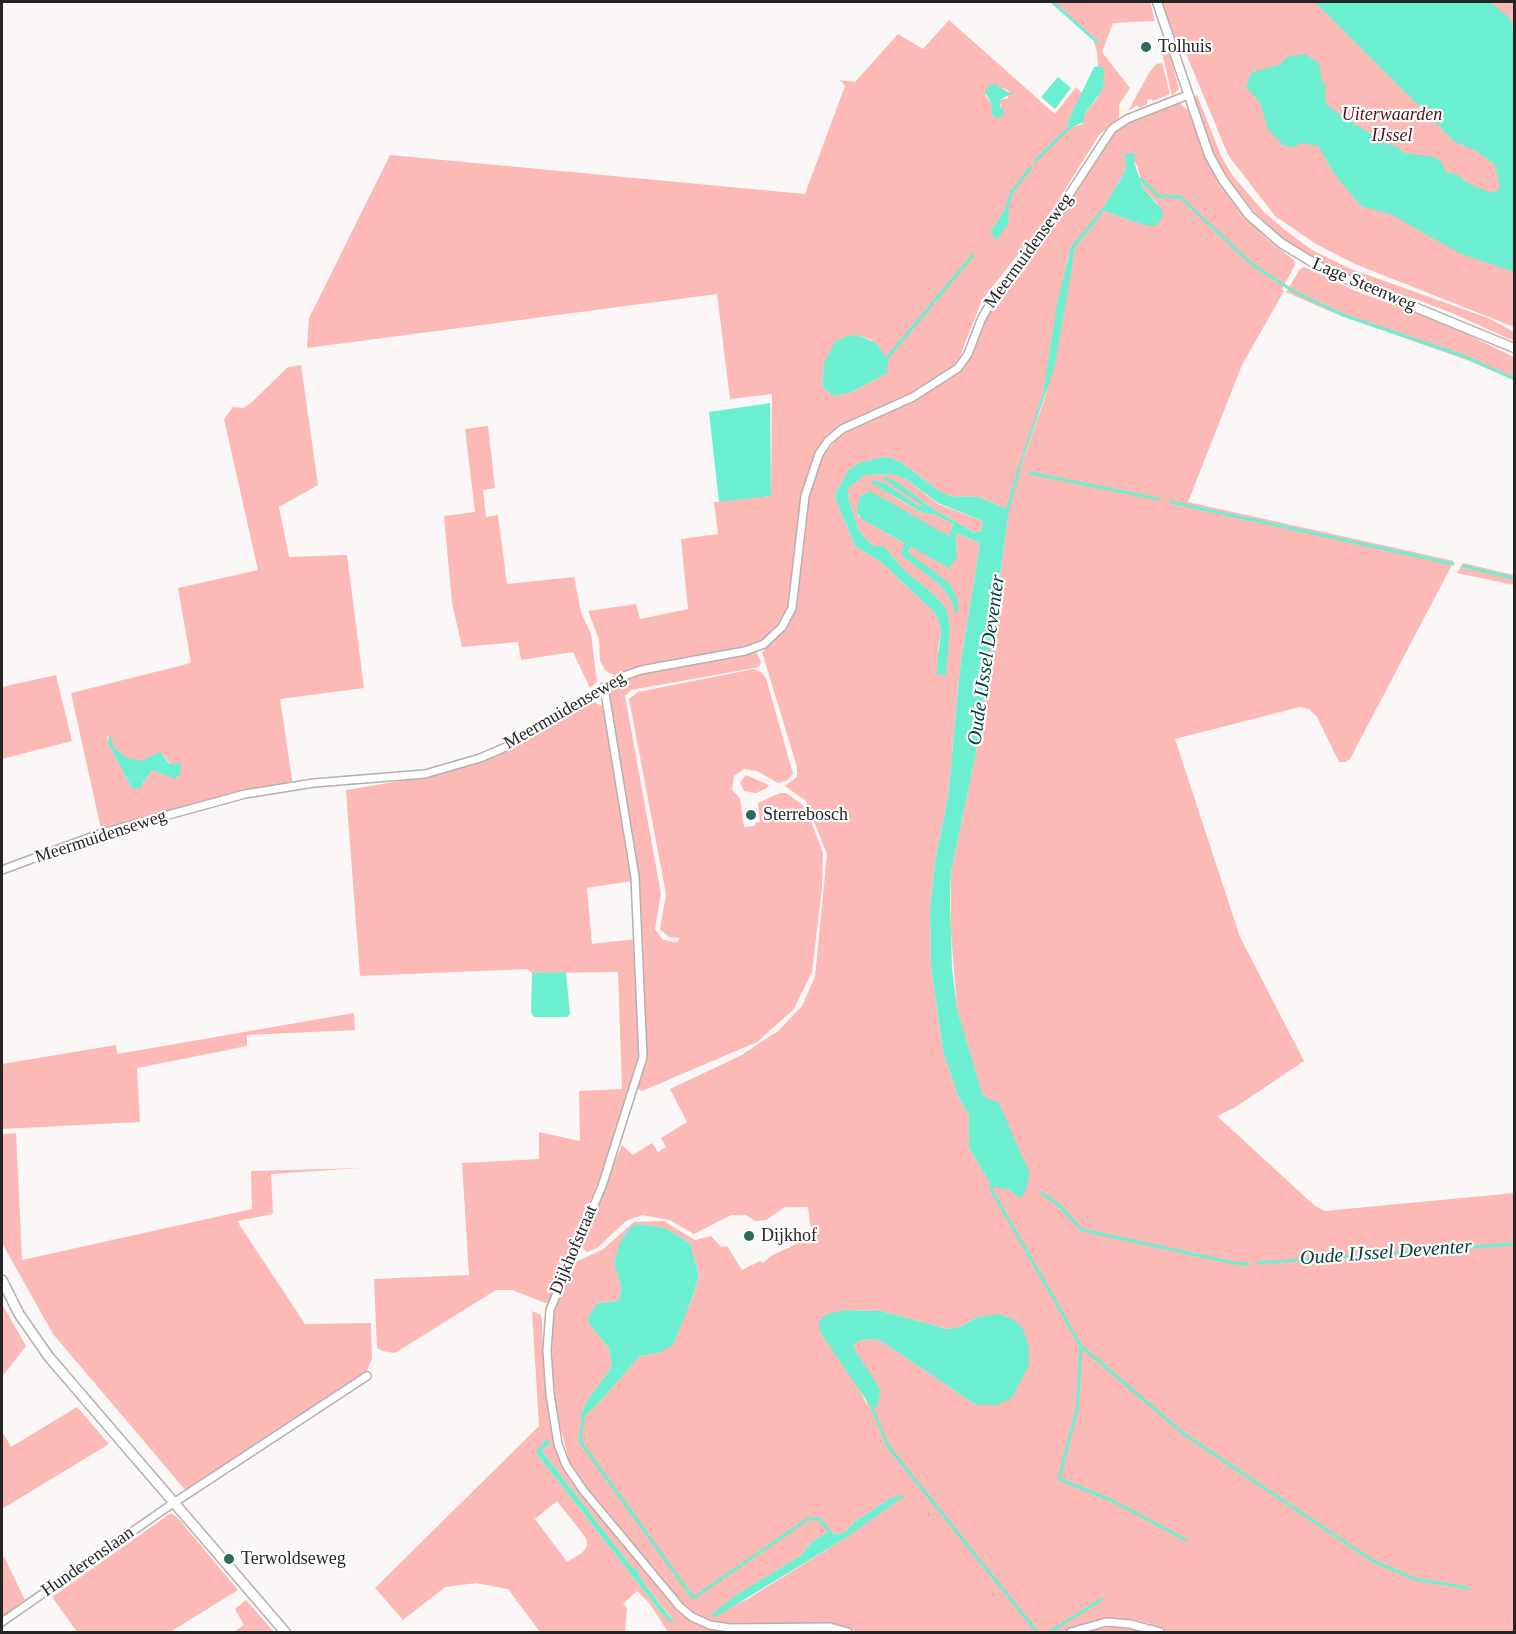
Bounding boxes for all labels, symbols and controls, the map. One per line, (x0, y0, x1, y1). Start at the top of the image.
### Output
place label: Tolhuis (1158, 36, 1212, 58)
marker: Tolhuis (1139, 40, 1153, 54)
park label: Uiterwaarden IJssel (1342, 104, 1442, 146)
street label: Meermuidenseweg (980, 189, 1078, 313)
street label: Lage Steenweg (1309, 253, 1419, 317)
water label: Oude IJssel Deventer (963, 573, 1011, 747)
street label: Meermuidenseweg (500, 667, 630, 755)
place label: Sterrebosch (763, 804, 848, 826)
street label: Meermuidenseweg (33, 806, 169, 868)
marker: Sterrebosch (744, 808, 758, 822)
street label: Dijkhofstraat (546, 1202, 602, 1298)
place label: Dijkhof (761, 1225, 817, 1247)
marker: Dijkhof (742, 1229, 756, 1243)
water label: Oude IJssel Deventer (1299, 1235, 1473, 1271)
street label: Hunderenslaan (38, 1522, 138, 1602)
place label: Terwoldseweg (241, 1548, 346, 1570)
marker: Terwoldseweg (222, 1552, 236, 1566)

